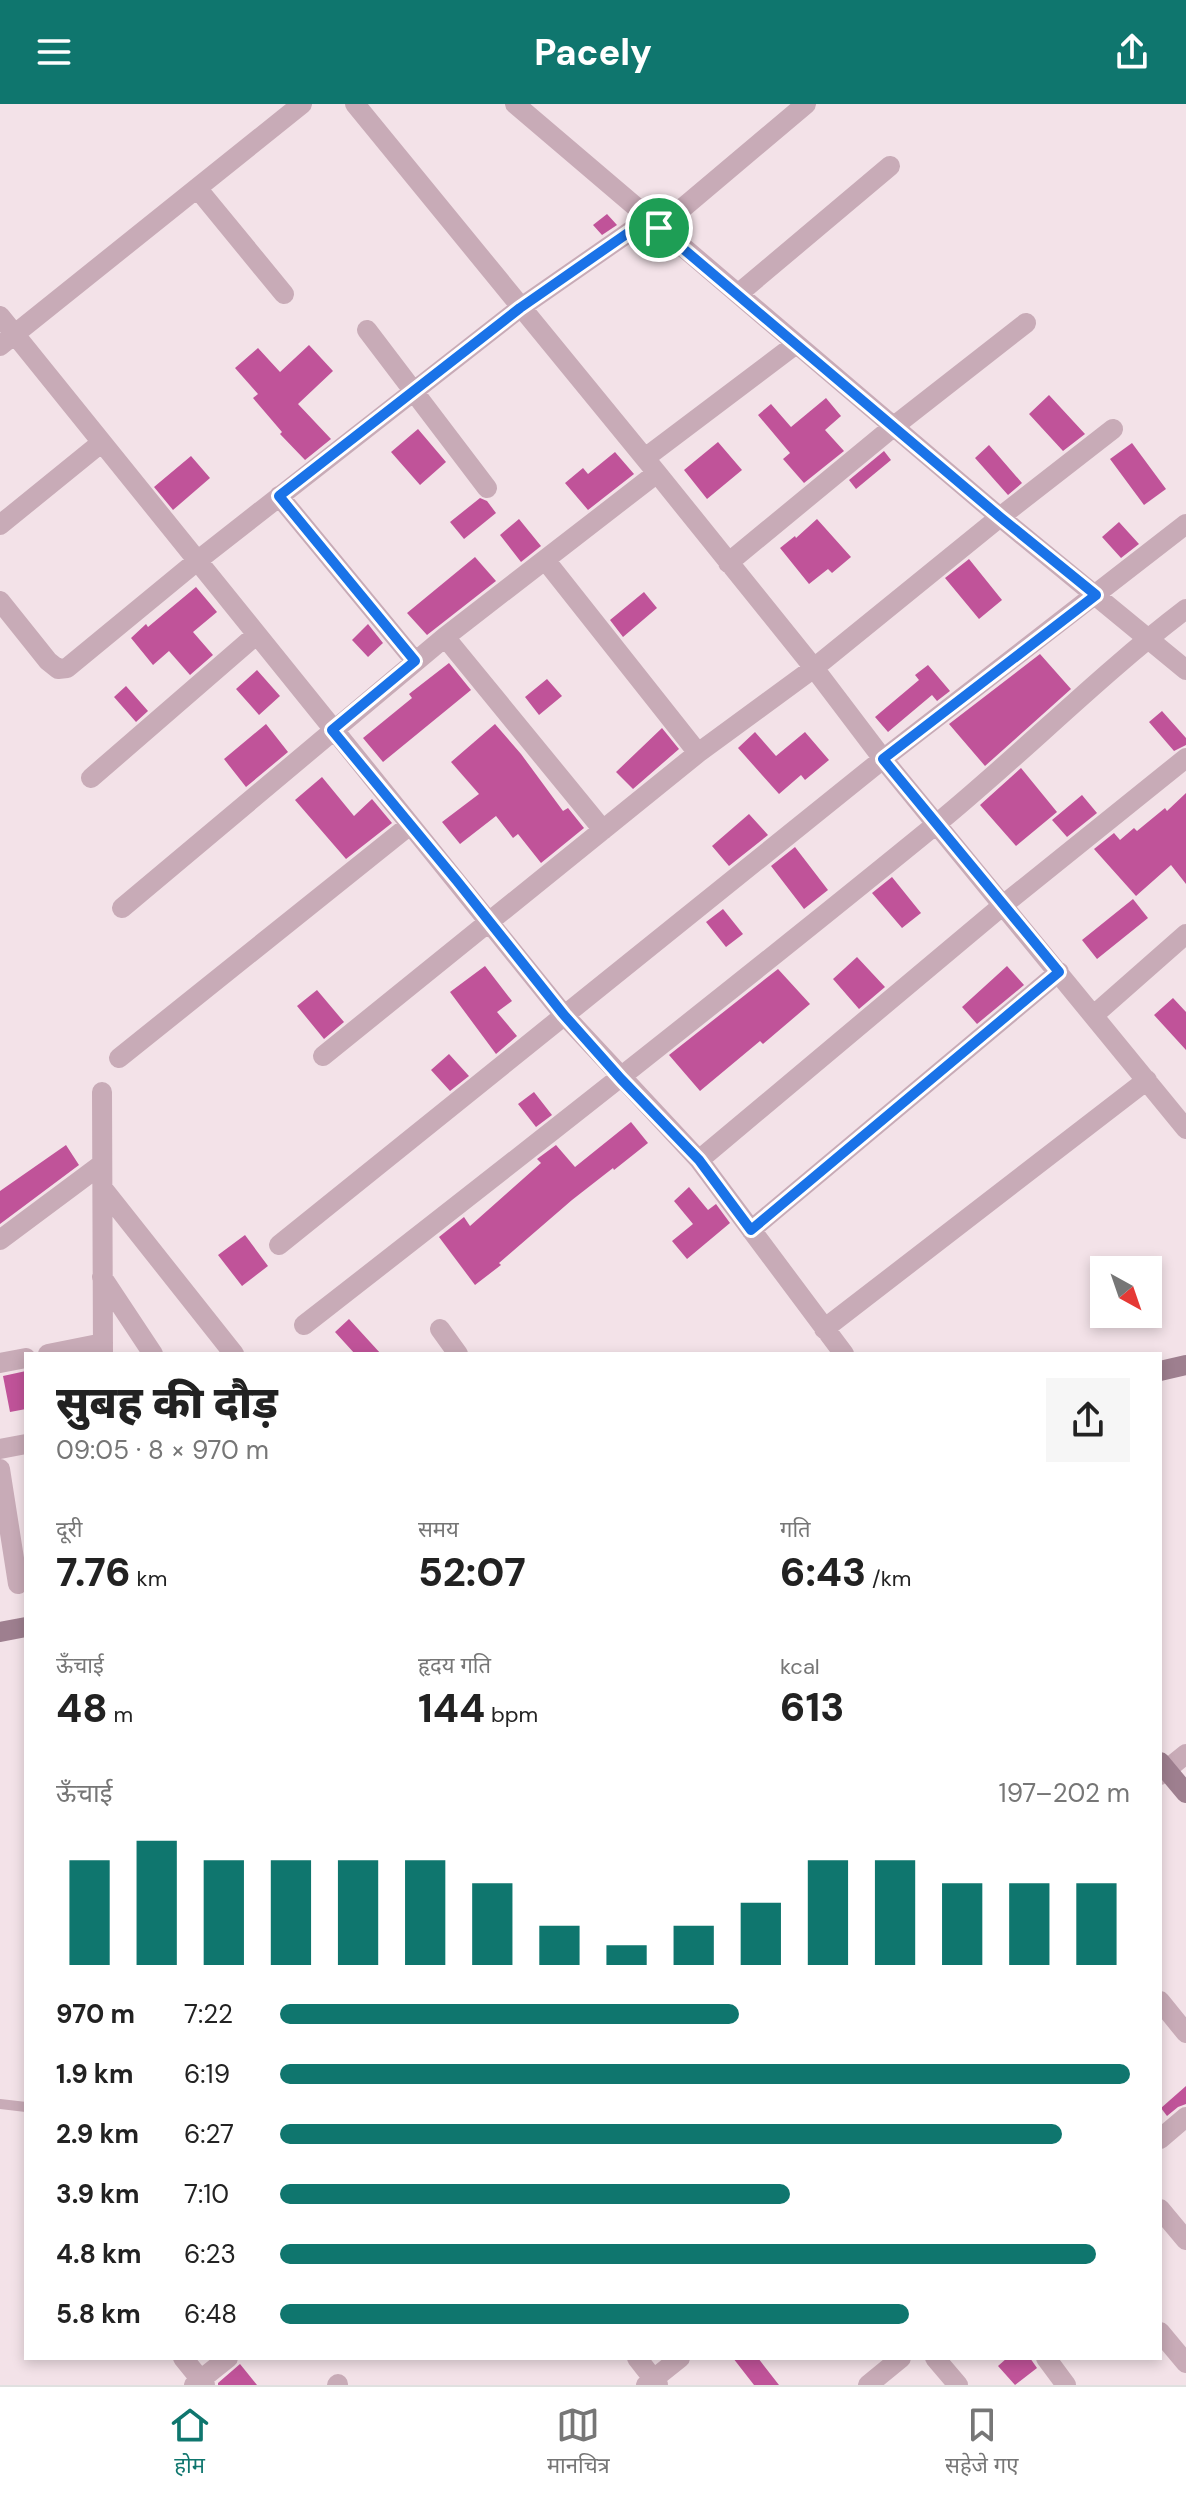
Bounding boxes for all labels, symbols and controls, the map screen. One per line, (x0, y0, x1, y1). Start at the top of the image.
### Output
text: Pacely (534, 29, 652, 76)
icon: menu (32, 30, 76, 74)
icon: share (1110, 30, 1154, 74)
pin (625, 194, 693, 262)
icon: arrive (637, 206, 681, 250)
north arrow (1090, 1256, 1162, 1328)
map controls (1090, 1256, 1162, 1328)
text: सुबह की दौड़ (56, 1374, 278, 1432)
button: share (1046, 1378, 1130, 1462)
text: 09:05 · 8 × 970 m (56, 1433, 269, 1467)
text: दूरी (56, 1515, 82, 1544)
text: समय (418, 1515, 459, 1544)
text: गति (780, 1515, 811, 1544)
text: 7.76 (56, 1546, 131, 1598)
text: 52:07 (418, 1546, 526, 1598)
text: 6:43 (780, 1546, 866, 1598)
text: km (131, 1564, 167, 1593)
text: /km (866, 1564, 911, 1593)
text: ऊँचाई (56, 1651, 104, 1680)
text: हृदय गति (418, 1651, 491, 1680)
text: kcal (780, 1652, 820, 1681)
text: 613 (780, 1681, 844, 1733)
text: 48 (56, 1682, 108, 1734)
text: 144 (418, 1682, 485, 1734)
text: m (108, 1700, 133, 1729)
text: bpm (485, 1700, 538, 1729)
text: ऊँचाई (56, 1776, 112, 1810)
text: 197–202 m (999, 1776, 1130, 1810)
text: 970 m (56, 1997, 135, 2031)
text: 7:22 (184, 1997, 233, 2031)
text: 1.9 km (56, 2057, 133, 2091)
text: 6:19 (184, 2057, 230, 2091)
text: 2.9 km (56, 2117, 139, 2151)
text: 6:27 (184, 2117, 234, 2151)
text: 3.9 km (56, 2177, 140, 2211)
text: 7:10 (184, 2177, 229, 2211)
text: 4.8 km (56, 2237, 142, 2271)
text: 6:23 (184, 2237, 236, 2271)
text: 5.8 km (56, 2297, 141, 2331)
text: 6:48 (184, 2297, 237, 2331)
tab: होम (168, 2403, 212, 2482)
tab: मानचित्र (547, 2403, 610, 2482)
tab: सहेजे गए (945, 2403, 1018, 2482)

